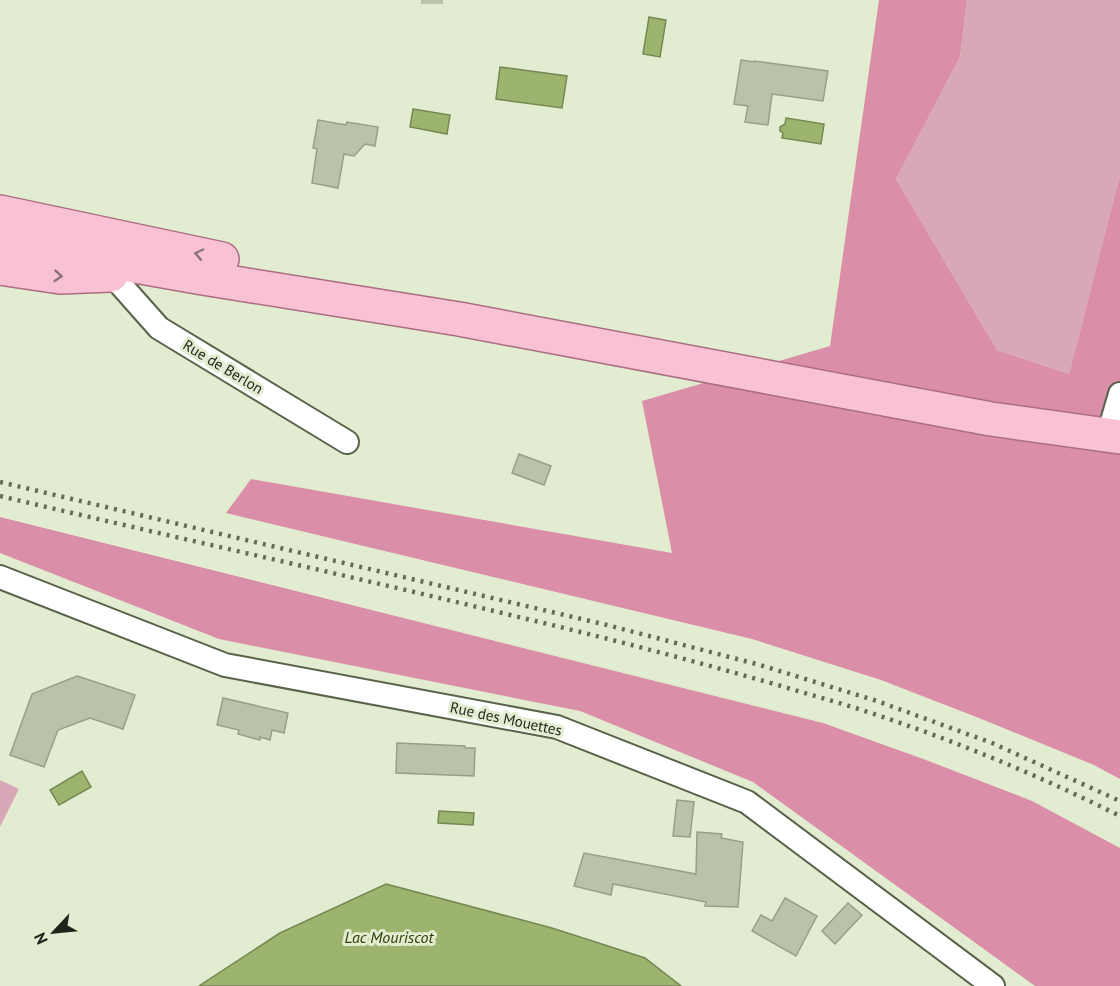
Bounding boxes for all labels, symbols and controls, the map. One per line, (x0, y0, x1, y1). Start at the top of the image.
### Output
one-way arrow (194, 248, 204, 261)
one-way arrow (53, 269, 62, 282)
street label: Rue de Berlon (180, 335, 267, 398)
street label: Rue des Mouettes (448, 697, 564, 740)
north arrow (24, 902, 84, 962)
water label: Lac Mouriscot (345, 927, 434, 947)
text: N (29, 929, 52, 948)

